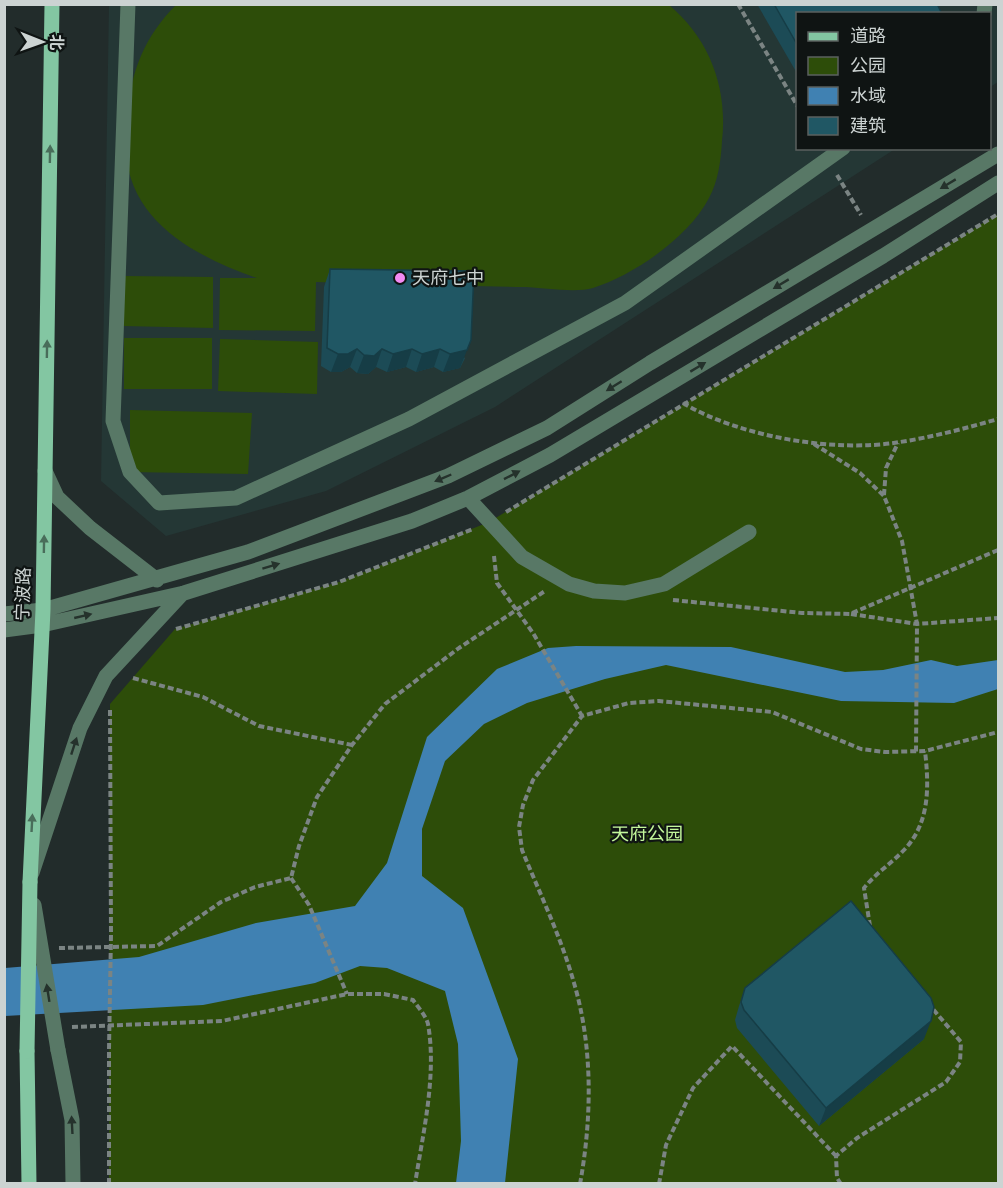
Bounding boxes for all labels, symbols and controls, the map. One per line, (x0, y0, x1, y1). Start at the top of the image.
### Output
north arrow (12, 12, 72, 72)
legend (796, 12, 991, 150)
text: 道路 (850, 24, 886, 49)
text: 北 (45, 34, 67, 50)
text: 公园 (850, 54, 886, 79)
text: 水域 (850, 84, 886, 109)
text: 建筑 (850, 114, 886, 139)
one-way arrow (45, 145, 54, 164)
one-way arrow (939, 179, 956, 189)
place label: 天府七中 (412, 266, 484, 291)
marker: 天府七中 (393, 271, 407, 285)
one-way arrow (773, 279, 789, 290)
one-way arrow (42, 340, 52, 359)
one-way arrow (690, 361, 706, 372)
one-way arrow (606, 380, 622, 391)
one-way arrow (504, 470, 521, 480)
one-way arrow (434, 474, 452, 483)
one-way arrow (39, 535, 49, 554)
one-way arrow (262, 561, 280, 570)
street label: 宁波路 (10, 567, 37, 621)
one-way arrow (73, 611, 92, 620)
one-way arrow (70, 737, 80, 755)
one-way arrow (28, 814, 37, 833)
park label: 天府公园 (611, 822, 683, 847)
one-way arrow (43, 983, 52, 1002)
one-way arrow (67, 1116, 76, 1135)

